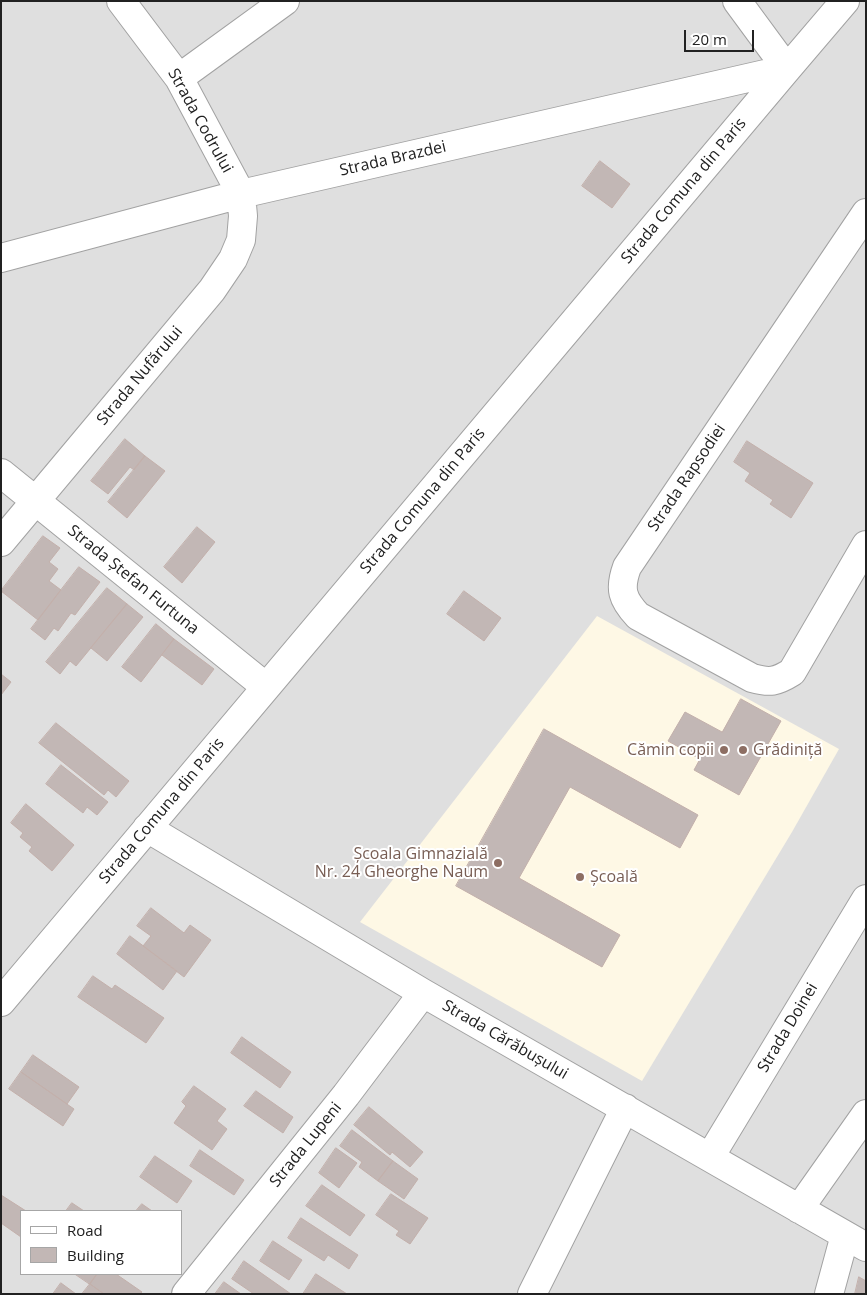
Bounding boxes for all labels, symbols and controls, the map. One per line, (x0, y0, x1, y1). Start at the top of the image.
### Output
scale bar (687, 20, 757, 52)
text: 20 m (692, 29, 727, 49)
street label: Strada Codrului (163, 65, 237, 177)
street label: Strada Comuna din Paris (617, 114, 751, 268)
street label: Strada Brazdei (338, 137, 448, 181)
street label: Strada Nufărului (93, 323, 187, 429)
street label: Strada Rapsodiei (644, 421, 730, 535)
street label: Strada Comuna din Paris (356, 424, 490, 578)
street label: Strada Ștefan Furtuna (64, 521, 202, 639)
street label: Strada Comuna din Paris (95, 734, 229, 888)
place label: Cămin copii (627, 740, 714, 760)
place label: Grădiniță (753, 740, 822, 760)
marker: Cămin copii (718, 744, 730, 756)
marker: Grădiniță (737, 744, 749, 756)
place label: Școala Gimnazială Nr. 24 Gheorghe Naum (315, 844, 488, 882)
marker: Școala Gimnazială Nr. 24 Gheorghe Naum (492, 857, 504, 869)
place label: Școală (590, 867, 638, 887)
marker: Școală (574, 871, 586, 883)
street label: Strada Doinei (754, 980, 822, 1076)
street label: Strada Cărăbușului (439, 996, 571, 1084)
street label: Strada Lupeni (266, 1099, 346, 1191)
legend (20, 1210, 182, 1275)
text: Road (67, 1220, 103, 1240)
text: Building (67, 1245, 124, 1265)

